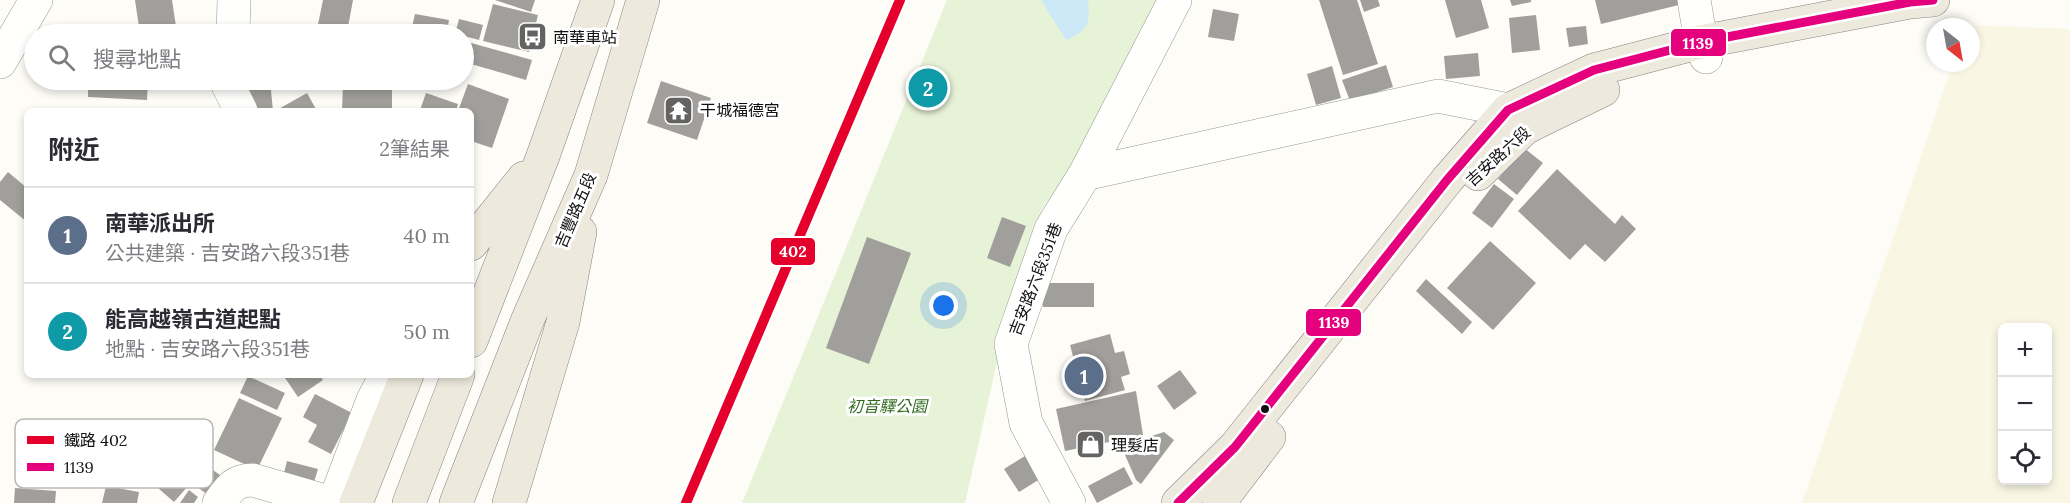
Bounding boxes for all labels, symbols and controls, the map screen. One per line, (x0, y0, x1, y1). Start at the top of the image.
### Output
north arrow (1926, 18, 1980, 72)
bus stop icon: 南華車站 (516, 21, 548, 53)
search box (24, 24, 474, 90)
place label: 南華車站 (553, 27, 617, 47)
line badge: 1139 (1670, 28, 1727, 57)
text: 1139 (1682, 33, 1714, 53)
icon: search (45, 41, 78, 74)
text: 搜尋地點 (93, 45, 181, 73)
pin: 2 (908, 66, 948, 110)
temple icon: 干城福德宮 (663, 94, 695, 126)
place label: 干城福德宮 (700, 100, 780, 120)
street label: 吉安路六段 (1462, 122, 1534, 190)
text: 附近 (48, 133, 100, 166)
text: 2筆結果 (379, 136, 450, 161)
street label: 吉豐路五段 (550, 169, 600, 251)
text: 南華派出所 (105, 209, 215, 237)
street label: 吉安路六段351巷 (1004, 220, 1066, 338)
text: 1 (63, 223, 72, 248)
text: 40 m (404, 223, 450, 248)
line badge: 402 (770, 237, 816, 266)
text: 公共建築 · 吉安路六段351巷 (105, 240, 350, 265)
text: 402 (779, 241, 807, 261)
your location (929, 291, 958, 320)
text: 能高越嶺古道起點 (105, 305, 281, 333)
line badge: 1139 (1305, 308, 1362, 337)
text: 1139 (1318, 312, 1350, 332)
text: 2 (62, 319, 73, 344)
text: 50 m (404, 319, 450, 344)
map controls (1998, 323, 2052, 485)
button: + (1998, 323, 2052, 377)
text: 地點 · 吉安路六段351巷 (105, 336, 310, 361)
pin: 1 (1064, 354, 1104, 398)
button: − (1998, 377, 2052, 431)
park label: 初音驛公園 (847, 396, 929, 416)
unlabelled marker (1259, 403, 1271, 415)
legend (15, 419, 213, 488)
shop icon: 理髮店 (1074, 429, 1106, 461)
text: 鐵路 402 (64, 430, 127, 450)
button: locate (1998, 431, 2052, 485)
place label: 理髮店 (1111, 435, 1159, 455)
text: 1139 (64, 457, 94, 477)

